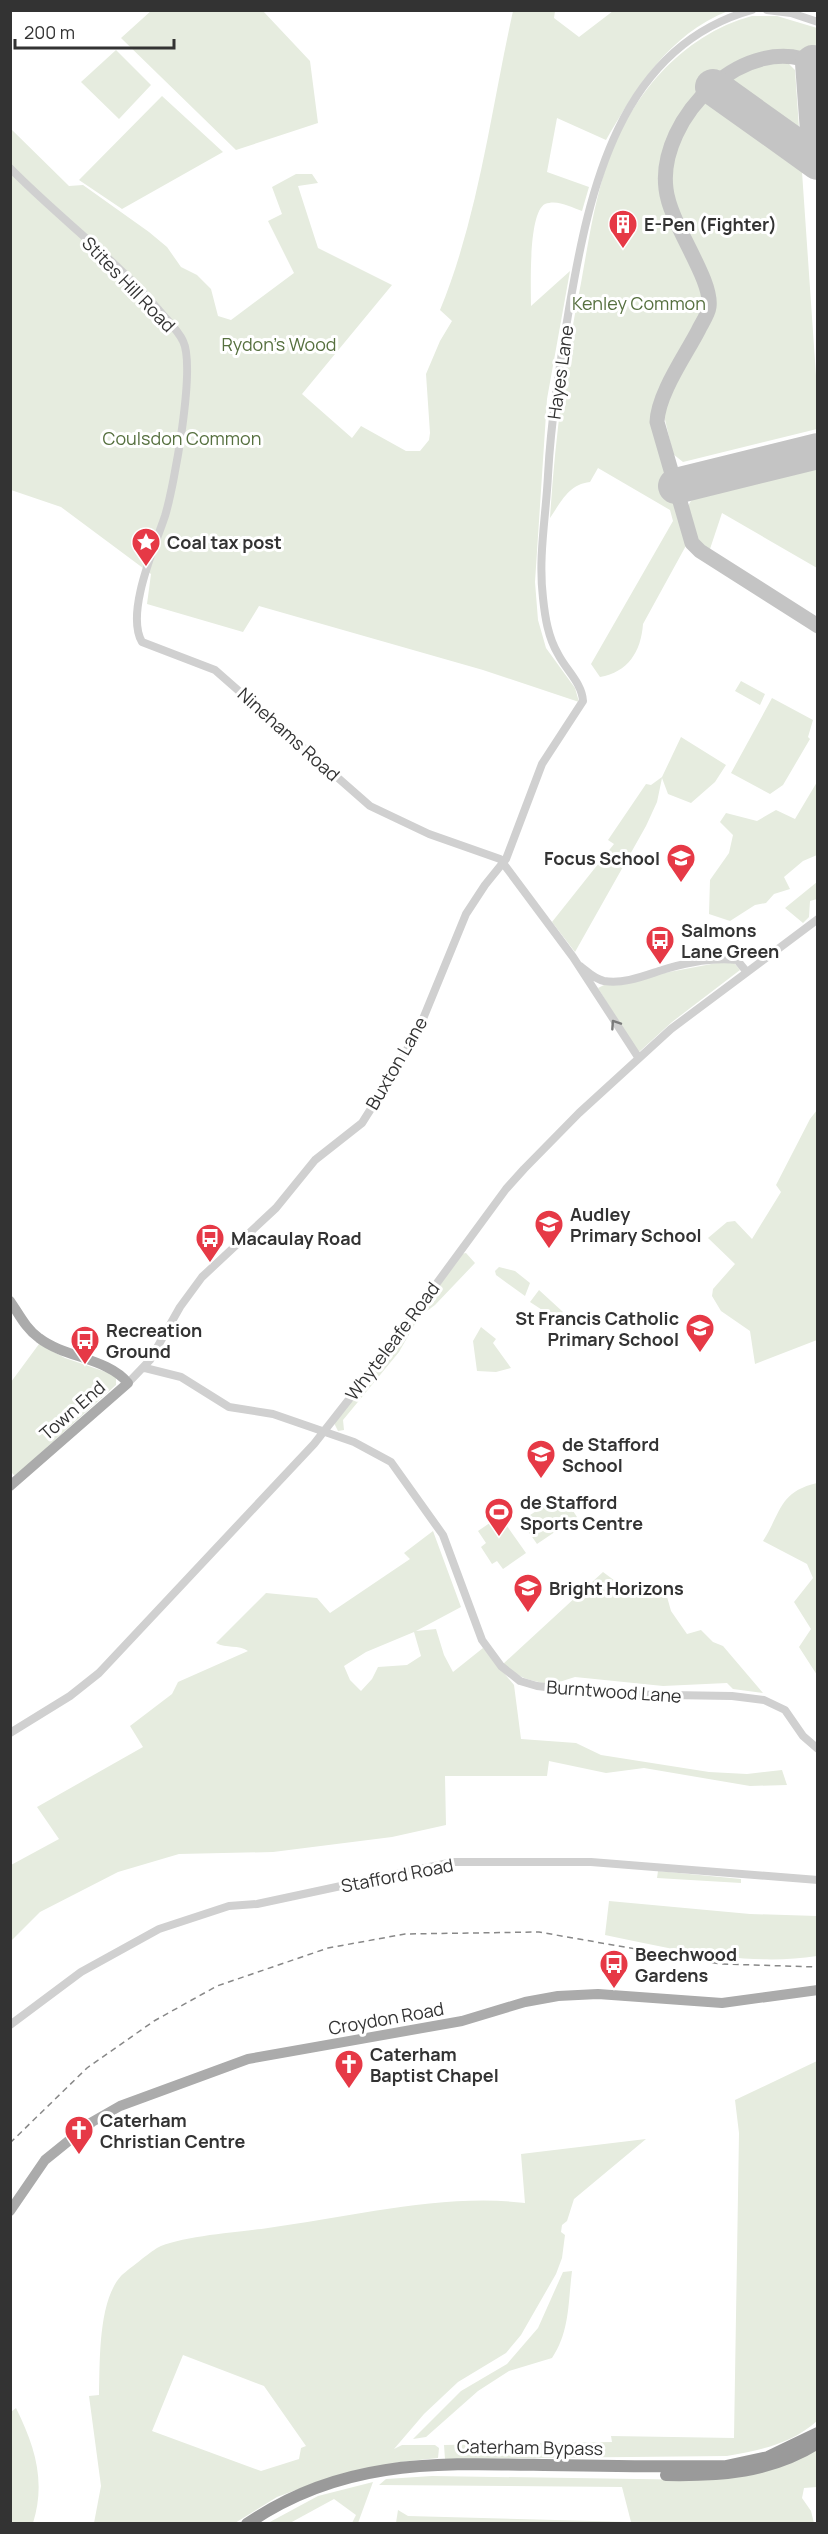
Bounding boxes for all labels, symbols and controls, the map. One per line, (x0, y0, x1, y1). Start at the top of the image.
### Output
scale bar (15, 12, 174, 50)
text: 200 m (24, 20, 75, 44)
building icon: E-Pen (Fighter) (607, 208, 639, 250)
place label: E-Pen (Fighter) (644, 212, 777, 236)
street label: Stites Hill Road (77, 231, 181, 337)
park label: Kenley Common (572, 291, 706, 315)
street label: Hayes Lane (542, 323, 578, 421)
park label: Rydon's Wood (221, 332, 337, 356)
park label: Coulsdon Common (103, 426, 261, 450)
place icon: Coal tax post (130, 526, 162, 568)
place label: Coal tax post (167, 530, 282, 554)
street label: Ninehams Road (233, 682, 345, 786)
school or university icon: Focus School (665, 842, 697, 884)
place label: Focus School (544, 846, 660, 870)
place label: Salmons Lane Green (681, 918, 779, 963)
bus stop icon: Salmons Lane Green (644, 924, 676, 966)
street label: Buxton Lane (360, 1012, 432, 1114)
one-way arrow (612, 1020, 623, 1031)
place label: Audley Primary School (570, 1202, 702, 1247)
school or university icon: Audley Primary School (533, 1208, 565, 1250)
bus stop icon: Macaulay Road (194, 1222, 226, 1264)
place label: Macaulay Road (231, 1226, 362, 1250)
street label: Whyteleafe Road (340, 1277, 444, 1405)
place label: St Francis Catholic Primary School (515, 1306, 679, 1351)
school or university icon: St Francis Catholic Primary School (684, 1312, 716, 1354)
place label: Recreation Ground (106, 1318, 202, 1363)
bus stop icon: Recreation Ground (69, 1324, 101, 1366)
street label: Town End (34, 1375, 110, 1445)
place label: de Stafford School (562, 1432, 659, 1477)
school or university icon: de Stafford School (525, 1438, 557, 1480)
place label: de Stafford Sports Centre (520, 1490, 643, 1535)
sports icon: de Stafford Sports Centre (483, 1496, 515, 1538)
school or university icon: Bright Horizons (512, 1572, 544, 1614)
place label: Bright Horizons (549, 1576, 684, 1600)
street label: Burntwood Lane (546, 1674, 682, 1708)
street label: Stafford Road (339, 1852, 455, 1898)
place label: Beechwood Gardens (635, 1942, 737, 1987)
bus stop icon: Beechwood Gardens (598, 1948, 630, 1990)
street label: Croydon Road (326, 1996, 446, 2040)
place label: Caterham Baptist Chapel (370, 2042, 499, 2087)
church icon: Caterham Baptist Chapel (333, 2048, 365, 2090)
place label: Caterham Christian Centre (100, 2108, 246, 2153)
church icon: Caterham Christian Centre (63, 2114, 95, 2156)
street label: Caterham Bypass (457, 2434, 603, 2460)

